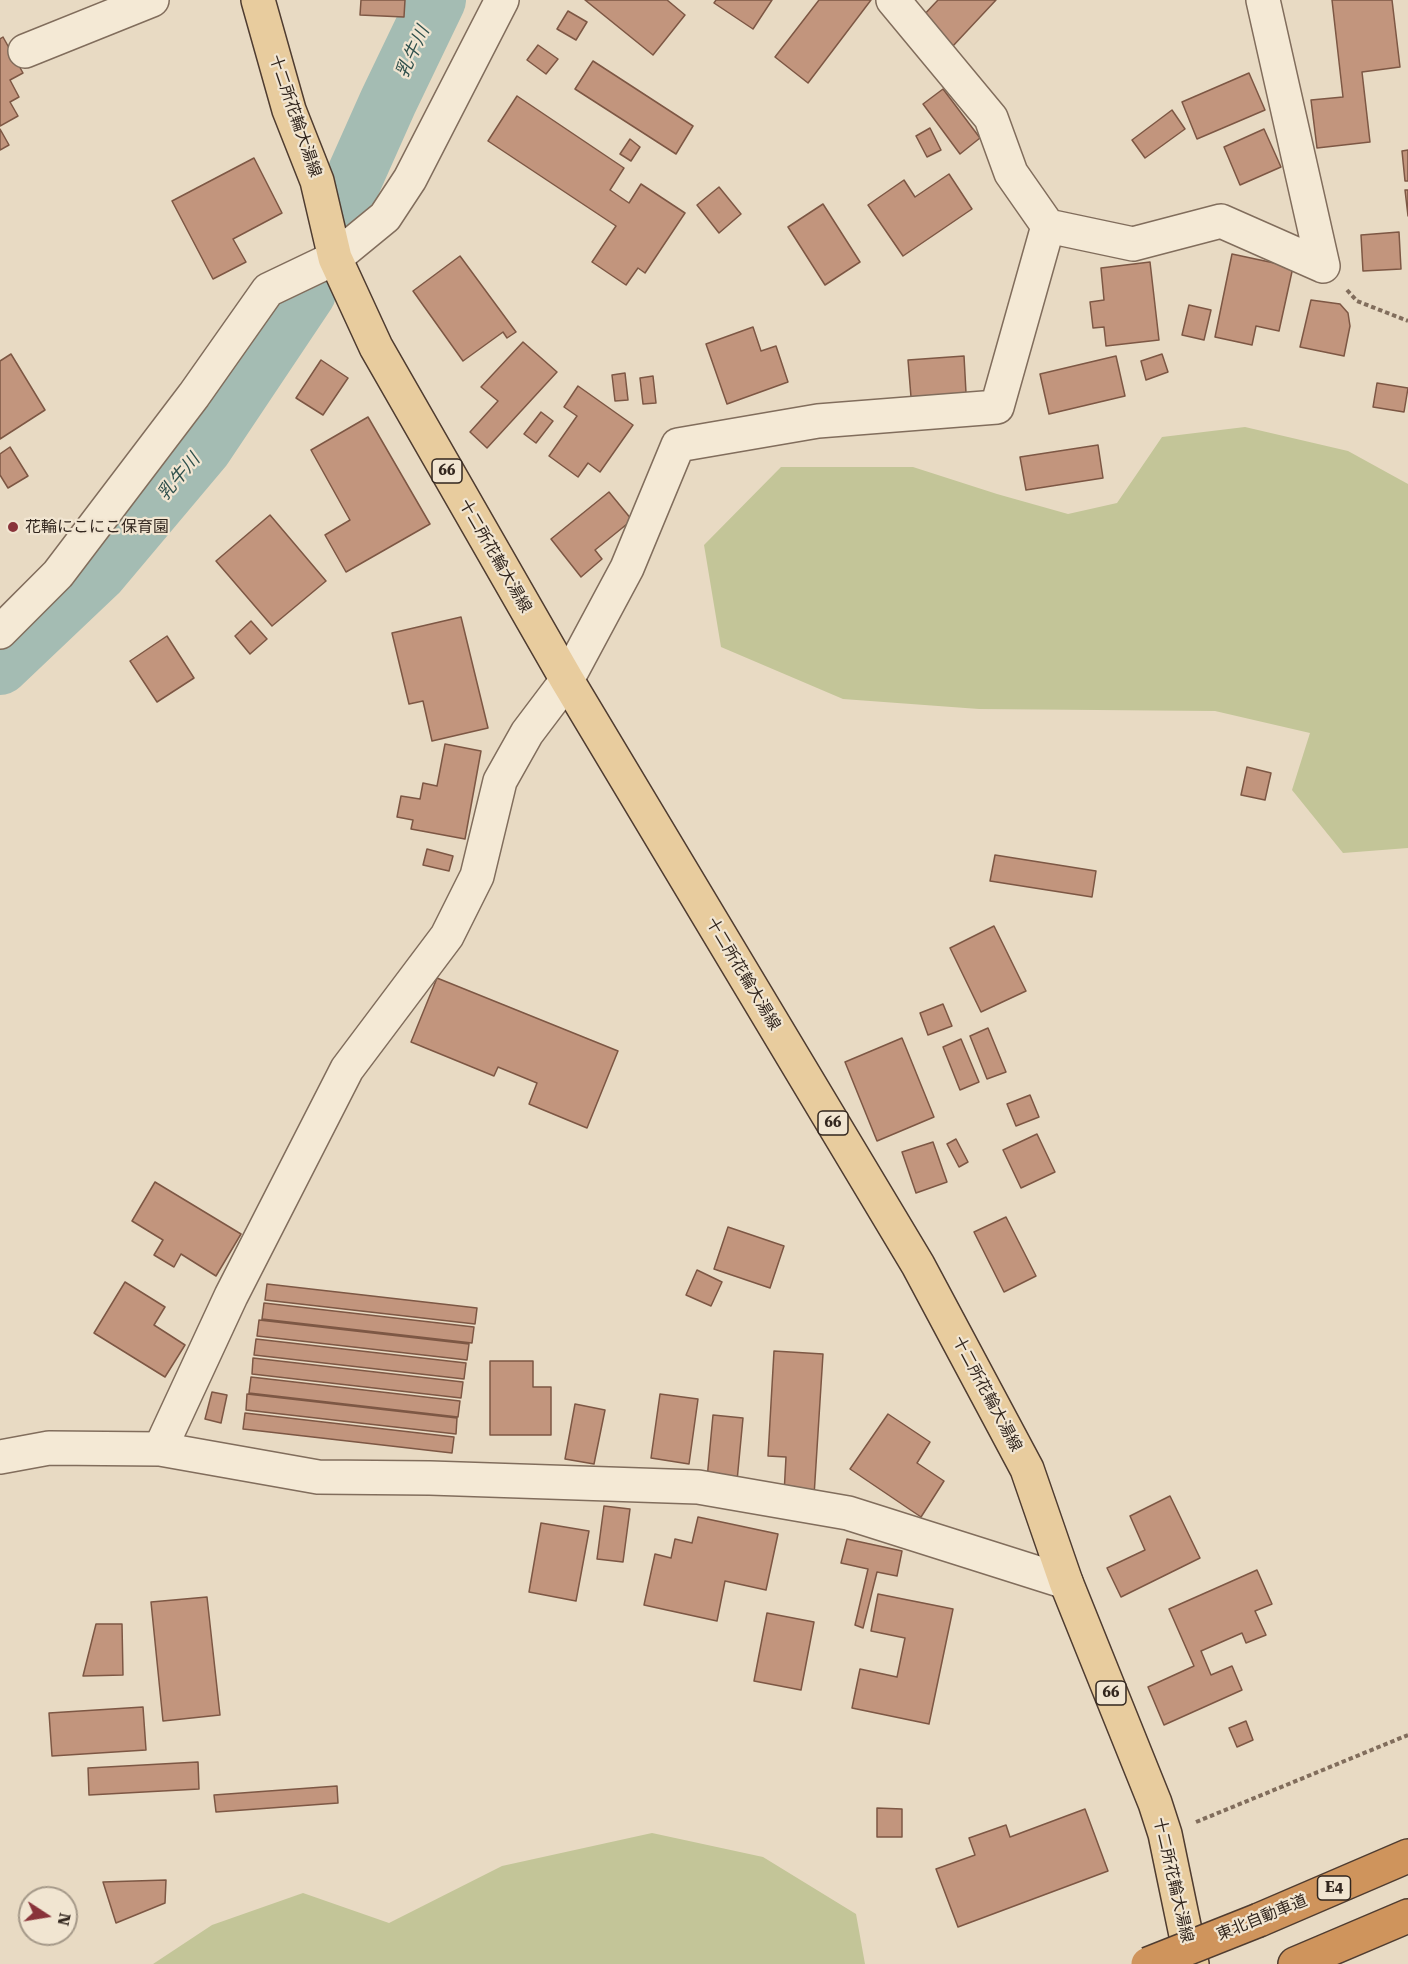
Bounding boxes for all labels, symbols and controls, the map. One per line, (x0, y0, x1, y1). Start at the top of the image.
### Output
water label: 乳牛川 (392, 23, 434, 81)
street label: 十二所花輪大湯線 (265, 52, 325, 180)
water label: 乳牛川 (153, 449, 205, 505)
road number: 66 (432, 459, 462, 483)
street label: 十二所花輪大湯線 (455, 496, 535, 616)
place label: 花輪にこにこ保育園 (25, 517, 169, 537)
marker: 花輪にこにこ保育園 (6, 520, 20, 534)
street label: 十二所花輪大湯線 (702, 914, 784, 1034)
road number: 66 (818, 1111, 848, 1135)
street label: 十二所花輪大湯線 (948, 1333, 1026, 1455)
road number: 66 (1096, 1681, 1126, 1705)
street label: 十二所花輪大湯線 (1149, 1815, 1197, 1945)
road number: E4 (1318, 1876, 1350, 1900)
north arrow (18, 1886, 78, 1946)
street label: 東北自動車道 (1214, 1891, 1310, 1945)
text: N (54, 1911, 75, 1927)

